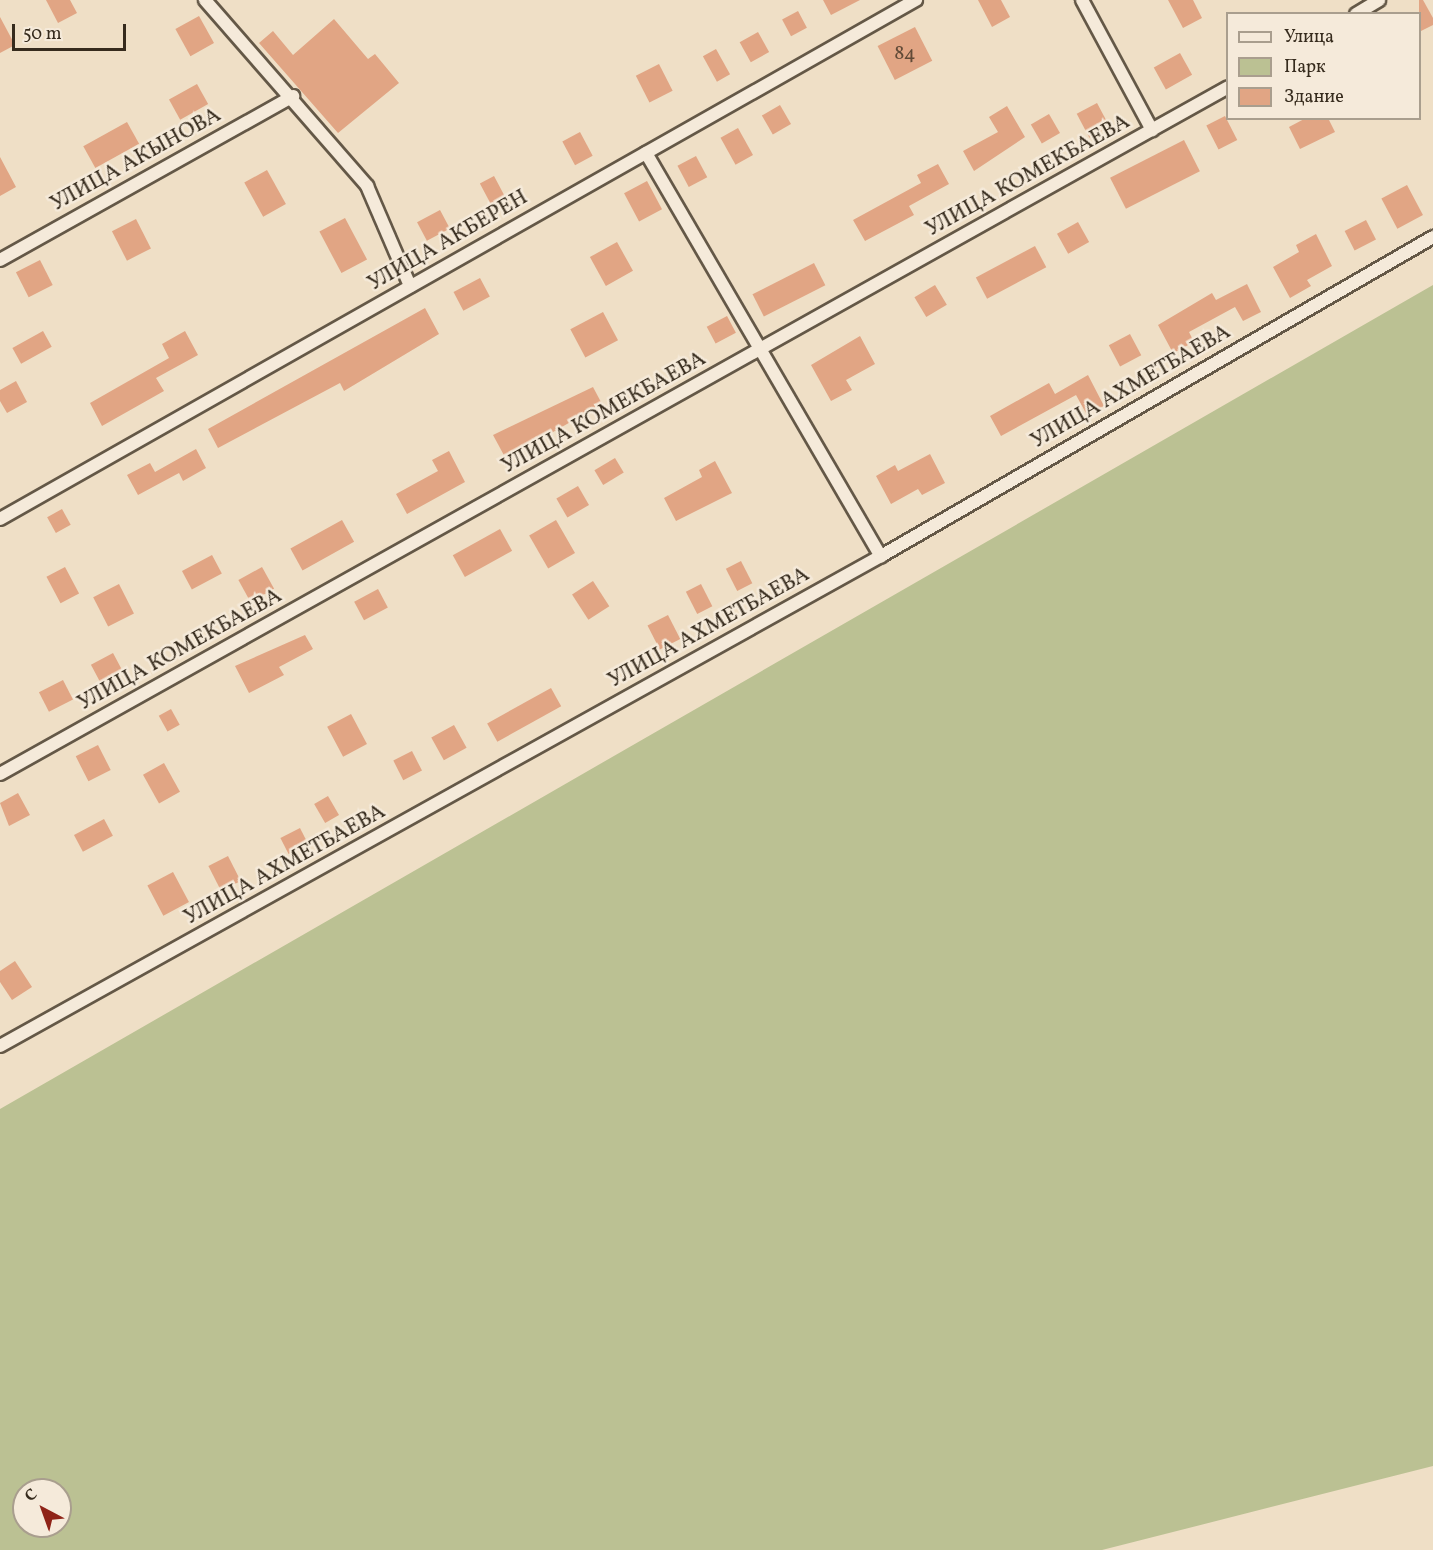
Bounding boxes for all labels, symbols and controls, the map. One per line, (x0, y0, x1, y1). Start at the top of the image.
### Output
scale bar (15, 12, 129, 50)
legend (1226, 12, 1421, 120)
text: 50 m (23, 22, 62, 47)
text: Улица (1284, 25, 1334, 50)
house number: 84 (894, 42, 916, 66)
text: Парк (1284, 55, 1326, 80)
text: Здание (1284, 85, 1344, 110)
street label: УЛИЦА АКЫНОВА (46, 102, 226, 218)
street label: УЛИЦА КОМЕКБАЕВА (921, 109, 1135, 243)
street label: УЛИЦА АКБЕРЕН (363, 185, 533, 297)
street label: УЛИЦА АХМЕТБАЕВА (1026, 319, 1236, 455)
street label: УЛИЦА КОМЕКБАЕВА (497, 346, 711, 480)
street label: УЛИЦА АХМЕТБАЕВА (604, 562, 814, 694)
street label: УЛИЦА КОМЕКБАЕВА (73, 583, 287, 717)
street label: УЛИЦА АХМЕТБАЕВА (180, 799, 390, 931)
north arrow (12, 1478, 72, 1538)
text: С (20, 1484, 43, 1508)

